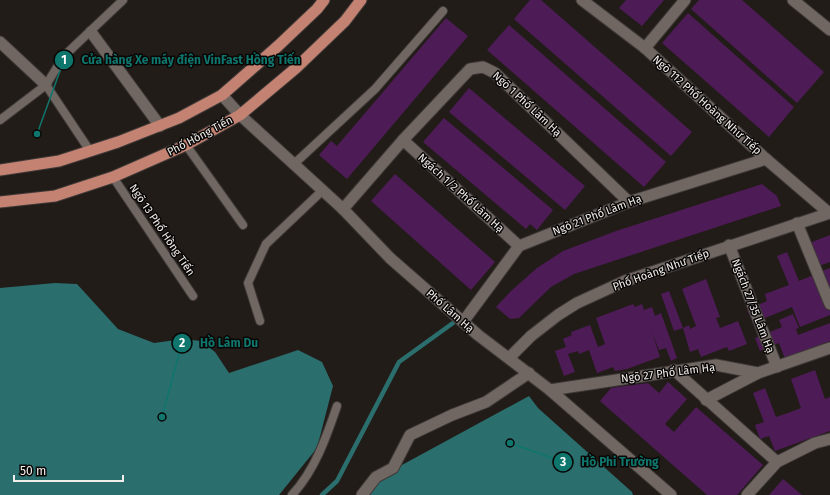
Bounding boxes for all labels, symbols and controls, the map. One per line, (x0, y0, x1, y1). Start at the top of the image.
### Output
callout: Cửa hàng Xe máy điện VinFast Hồng Tiến (54, 48, 309, 72)
text: Cửa hàng Xe máy điện VinFast Hồng Tiến (81, 51, 301, 67)
text: 1 (61, 53, 67, 67)
street label: Ngõ 112 Phố Hoàng Như Tiếp (650, 53, 764, 157)
street label: Ngõ 1 Phố Lâm Hạ (490, 69, 564, 139)
street label: Phố Hồng Tiến (165, 113, 235, 159)
street label: Ngách 1/2 Phố Lâm Hạ (415, 151, 507, 235)
street label: Ngõ 13 Phố Hồng Tiến (126, 182, 198, 278)
street label: Ngõ 21 Phố Lâm Hạ (551, 192, 643, 238)
street label: Phố Hoàng Như Tiếp (611, 247, 711, 293)
street label: Ngách 27/35 Lâm Hạ (729, 257, 777, 355)
street label: Phố Lâm Hạ (423, 287, 477, 335)
callout: Hồ Lâm Du (172, 331, 266, 355)
text: Hồ Lâm Du (200, 334, 258, 350)
text: 2 (179, 336, 185, 350)
street label: Ngõ 27 Phố Lâm Hạ (620, 361, 716, 385)
callout: Hồ Phi Trường (553, 450, 667, 474)
text: Hồ Phi Trường (581, 453, 659, 469)
text: 3 (559, 455, 566, 469)
scale bar (14, 457, 123, 483)
text: 50 m (20, 464, 46, 478)

